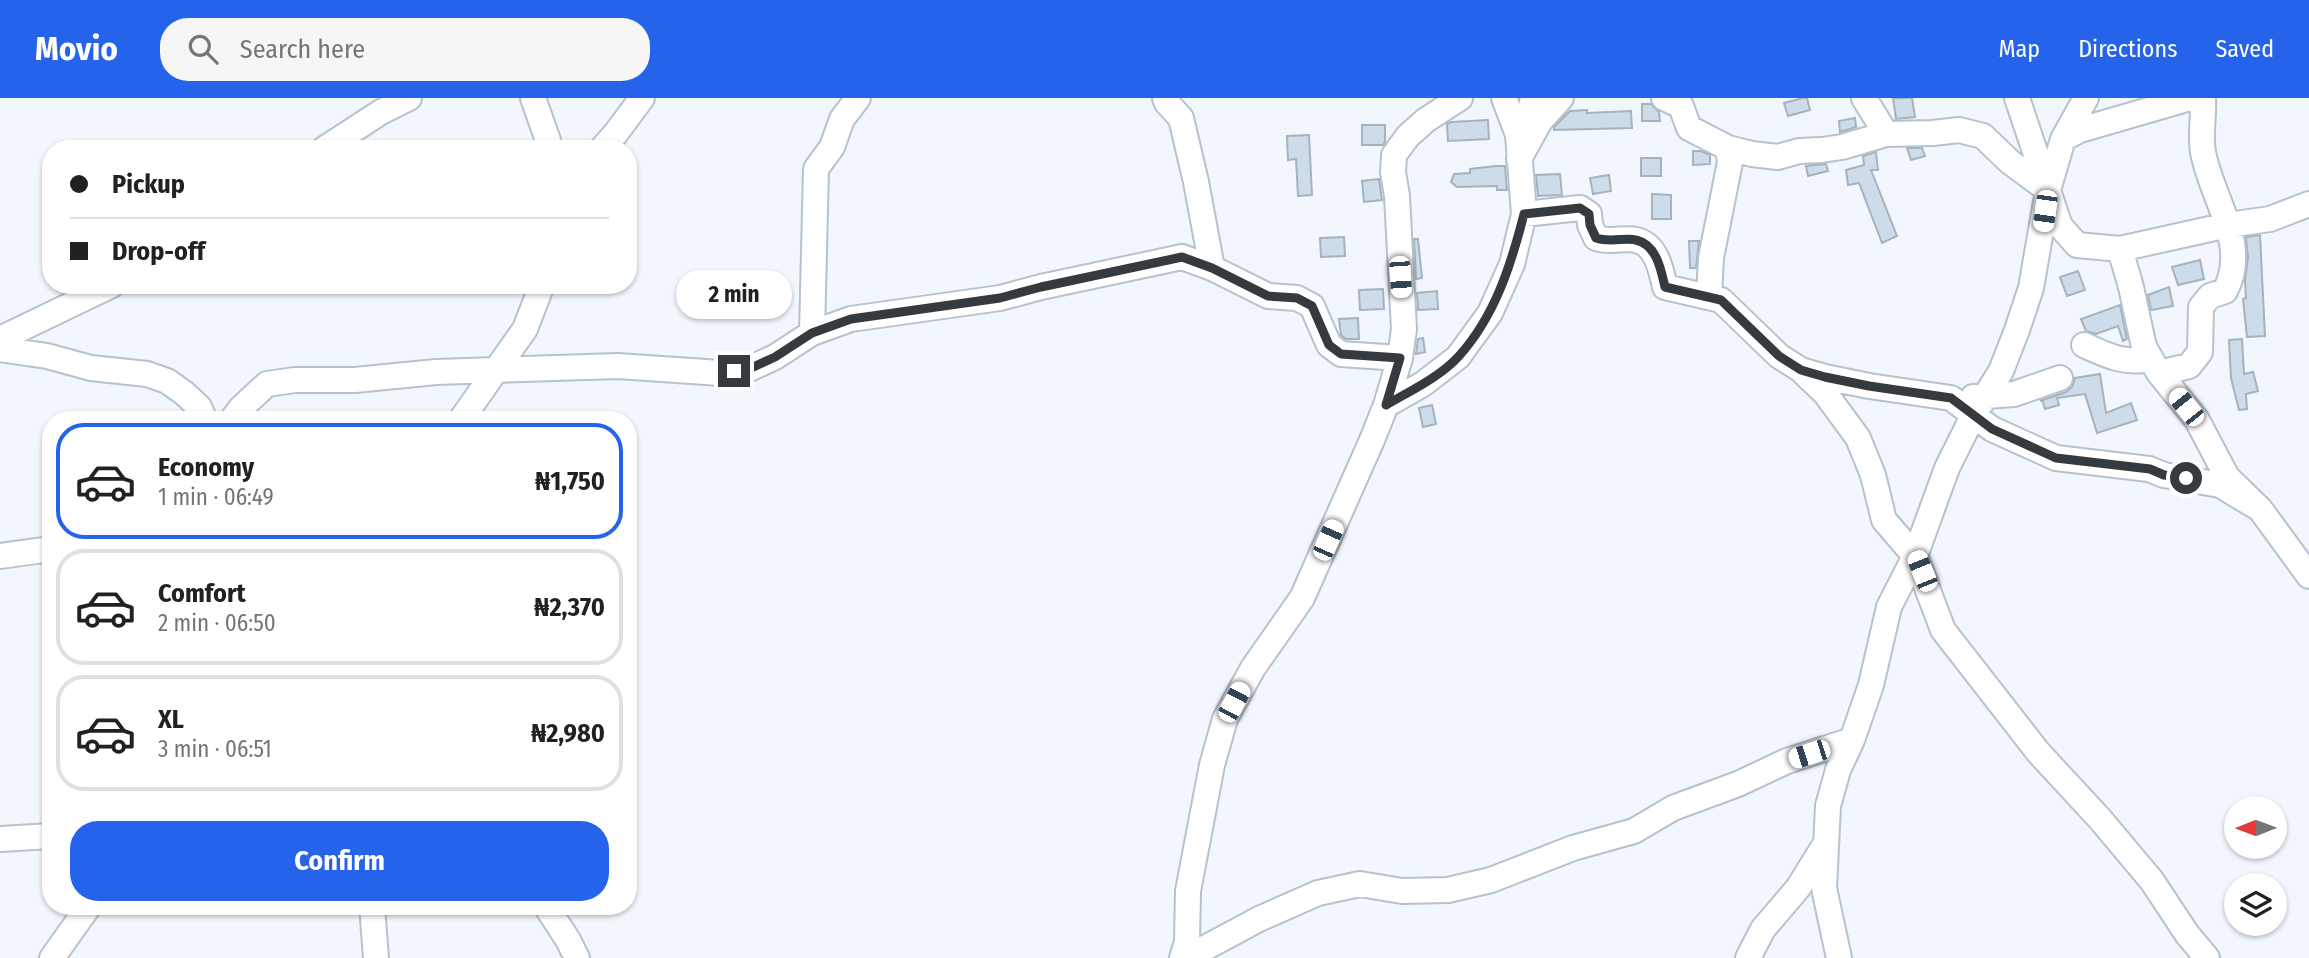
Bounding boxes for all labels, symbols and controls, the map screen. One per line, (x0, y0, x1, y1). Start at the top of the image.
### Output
search box (160, 18, 650, 81)
text: Movio (35, 29, 118, 69)
icon: search (184, 30, 222, 68)
text: Search here (240, 34, 365, 65)
text: Map (1999, 35, 2040, 63)
text: Directions (2078, 35, 2177, 63)
text: Saved (2215, 35, 2274, 63)
text: Pickup (112, 169, 185, 200)
car (2032, 189, 2059, 233)
text: Drop-off (112, 236, 205, 267)
car (1389, 255, 1412, 299)
callout: 2 min (676, 270, 792, 318)
text: 2 min (709, 280, 760, 308)
route end (718, 355, 750, 387)
car (2165, 384, 2208, 430)
icon: car (74, 450, 137, 513)
text: Economy (158, 452, 254, 483)
route start (2170, 462, 2202, 494)
text: ₦1,750 (535, 466, 605, 497)
text: 1 min · 06:49 (158, 483, 274, 511)
car (1310, 517, 1347, 563)
car (1905, 548, 1940, 594)
icon: car (74, 576, 137, 639)
text: Comfort (158, 578, 246, 609)
text: ₦2,370 (534, 592, 605, 623)
text: 2 min · 06:50 (158, 609, 276, 637)
car (1215, 679, 1254, 725)
icon: car (74, 702, 137, 765)
text: XL (158, 704, 184, 735)
text: ₦2,980 (531, 718, 605, 749)
text: 3 min · 06:51 (158, 735, 272, 763)
car (1786, 738, 1833, 770)
north arrow (2224, 796, 2287, 859)
map controls (2224, 796, 2287, 936)
button: Confirm (70, 821, 609, 901)
button: layers (2224, 873, 2287, 936)

